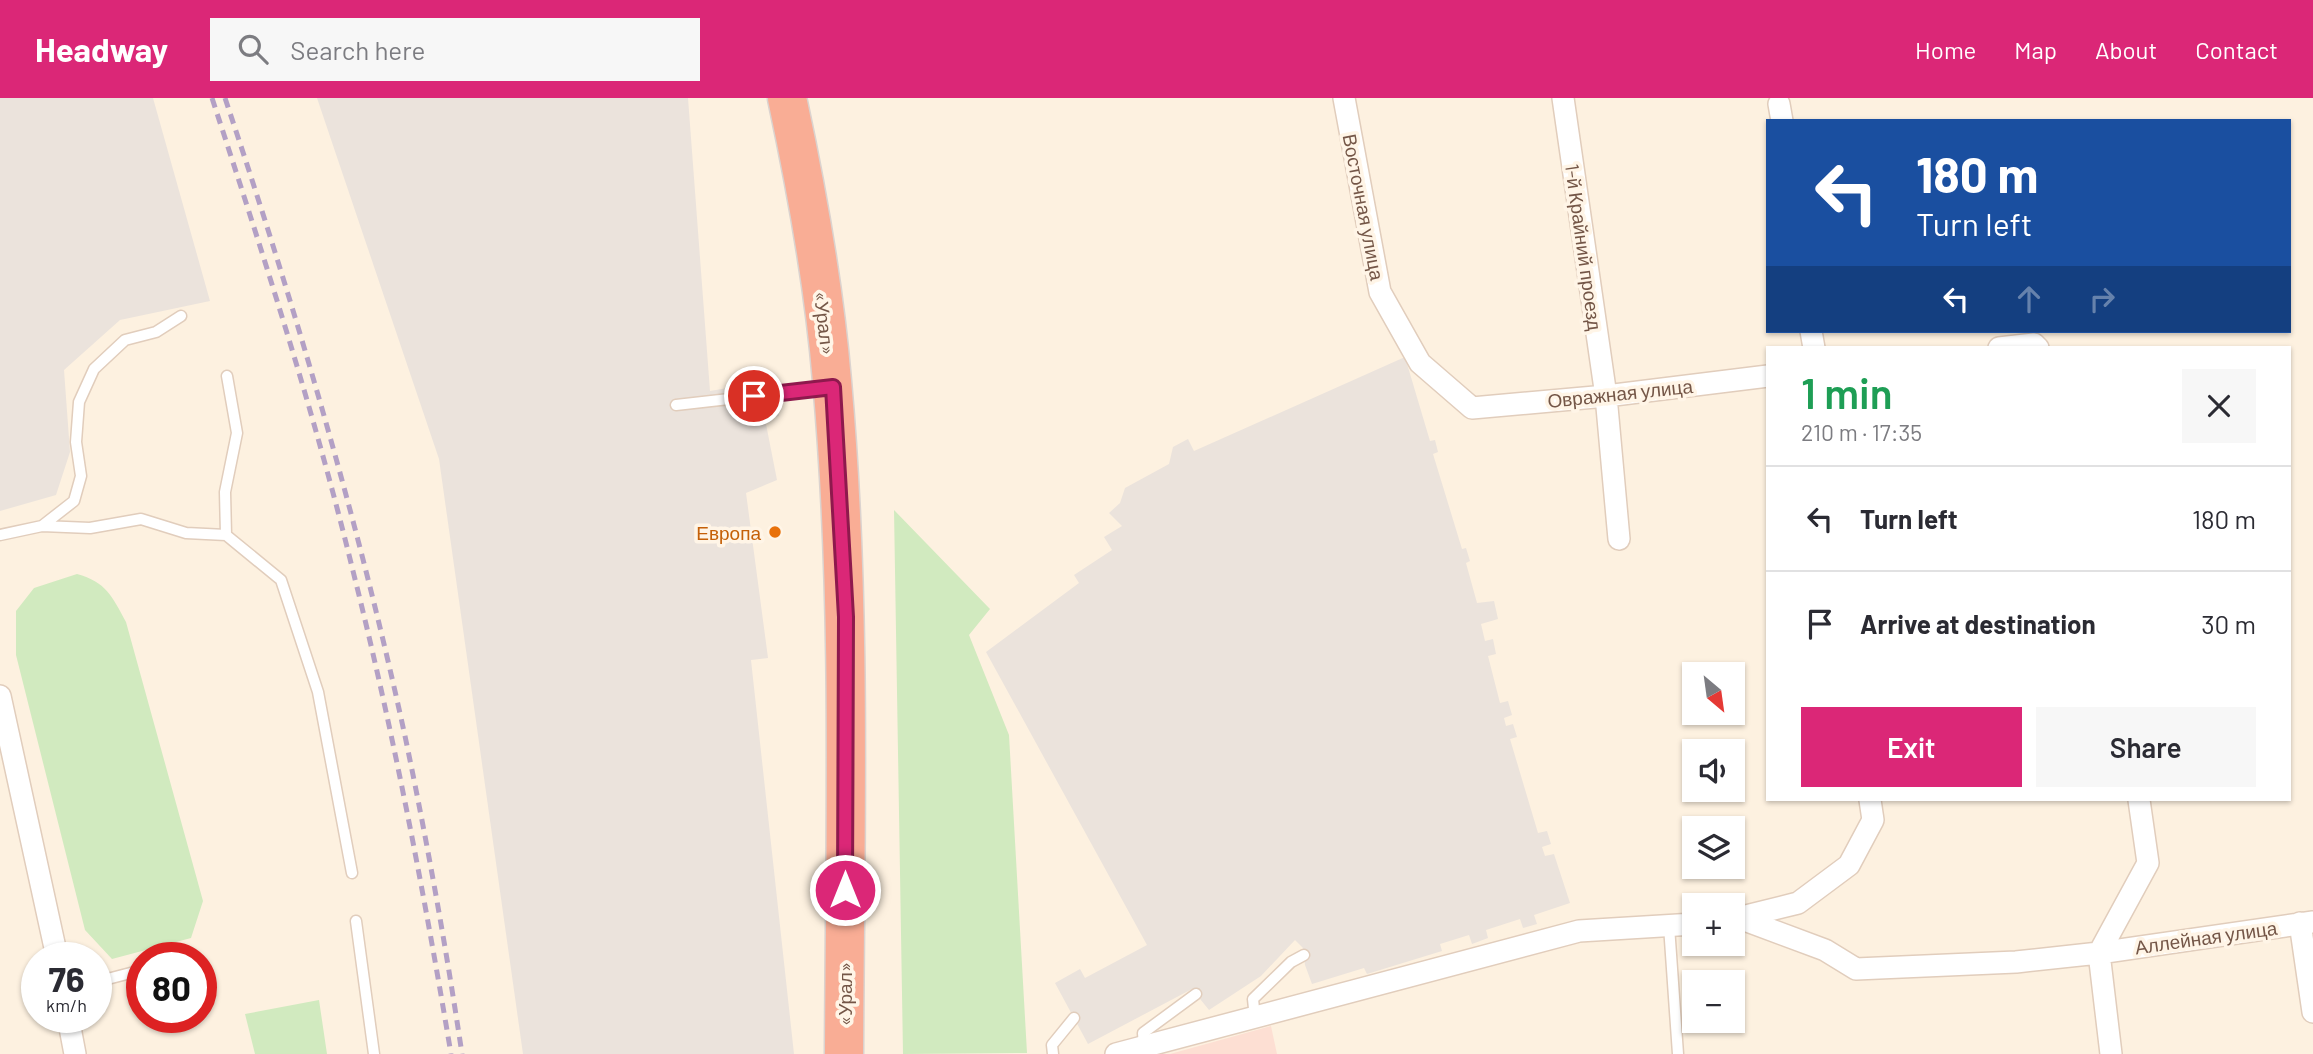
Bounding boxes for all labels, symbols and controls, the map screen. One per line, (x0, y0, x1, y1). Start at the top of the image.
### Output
search box (210, 18, 700, 81)
text: Headway (35, 29, 168, 69)
icon: search (234, 30, 272, 68)
text: Search here (290, 34, 425, 65)
text: Home (1915, 35, 1976, 64)
text: Map (2014, 35, 2057, 64)
text: About (2095, 35, 2157, 64)
text: Contact (2195, 35, 2278, 64)
street label: Восточная улица (1339, 132, 1390, 283)
text: 180 m (1916, 144, 2039, 203)
icon: left (1801, 147, 1892, 238)
street label: 1-й Крайний проезд (1561, 162, 1607, 332)
text: Turn left (1916, 204, 2033, 242)
icon: left (1937, 280, 1975, 318)
icon: ahead (2010, 280, 2048, 318)
icon: right (2083, 280, 2121, 318)
street label: «Урал» (810, 290, 840, 356)
pin (724, 366, 784, 426)
text: 1 min (1801, 367, 1893, 417)
button: close (2182, 369, 2256, 443)
street label: Овражная улица (1546, 374, 1694, 412)
icon: arrive (735, 377, 773, 415)
text: 210 m · 17:35 (1801, 418, 1922, 446)
icon: left (1801, 500, 1839, 538)
text: Turn left (1860, 503, 1958, 534)
text: 180 m (2192, 503, 2256, 534)
place label: Европа (696, 521, 761, 544)
marker: Европа (767, 524, 783, 540)
icon: arrive (1801, 605, 1839, 643)
text: Arrive at destination (1860, 608, 2096, 639)
text: 30 m (2201, 608, 2256, 639)
north arrow (1682, 662, 1745, 724)
map controls (1682, 662, 1745, 1033)
button: Exit (1801, 707, 2022, 787)
button: Share (2036, 707, 2256, 787)
button: sound (1682, 739, 1745, 802)
button: layers (1682, 816, 1745, 879)
position arrow (808, 853, 882, 927)
button: + (1682, 893, 1745, 956)
street label: Аллейная улица (2133, 916, 2279, 958)
speed limit sign: 80 (126, 942, 217, 1033)
text: 76 (48, 957, 85, 999)
street label: «Урал» (833, 962, 856, 1026)
button: − (1682, 970, 1745, 1033)
text: km/h (46, 994, 87, 1016)

